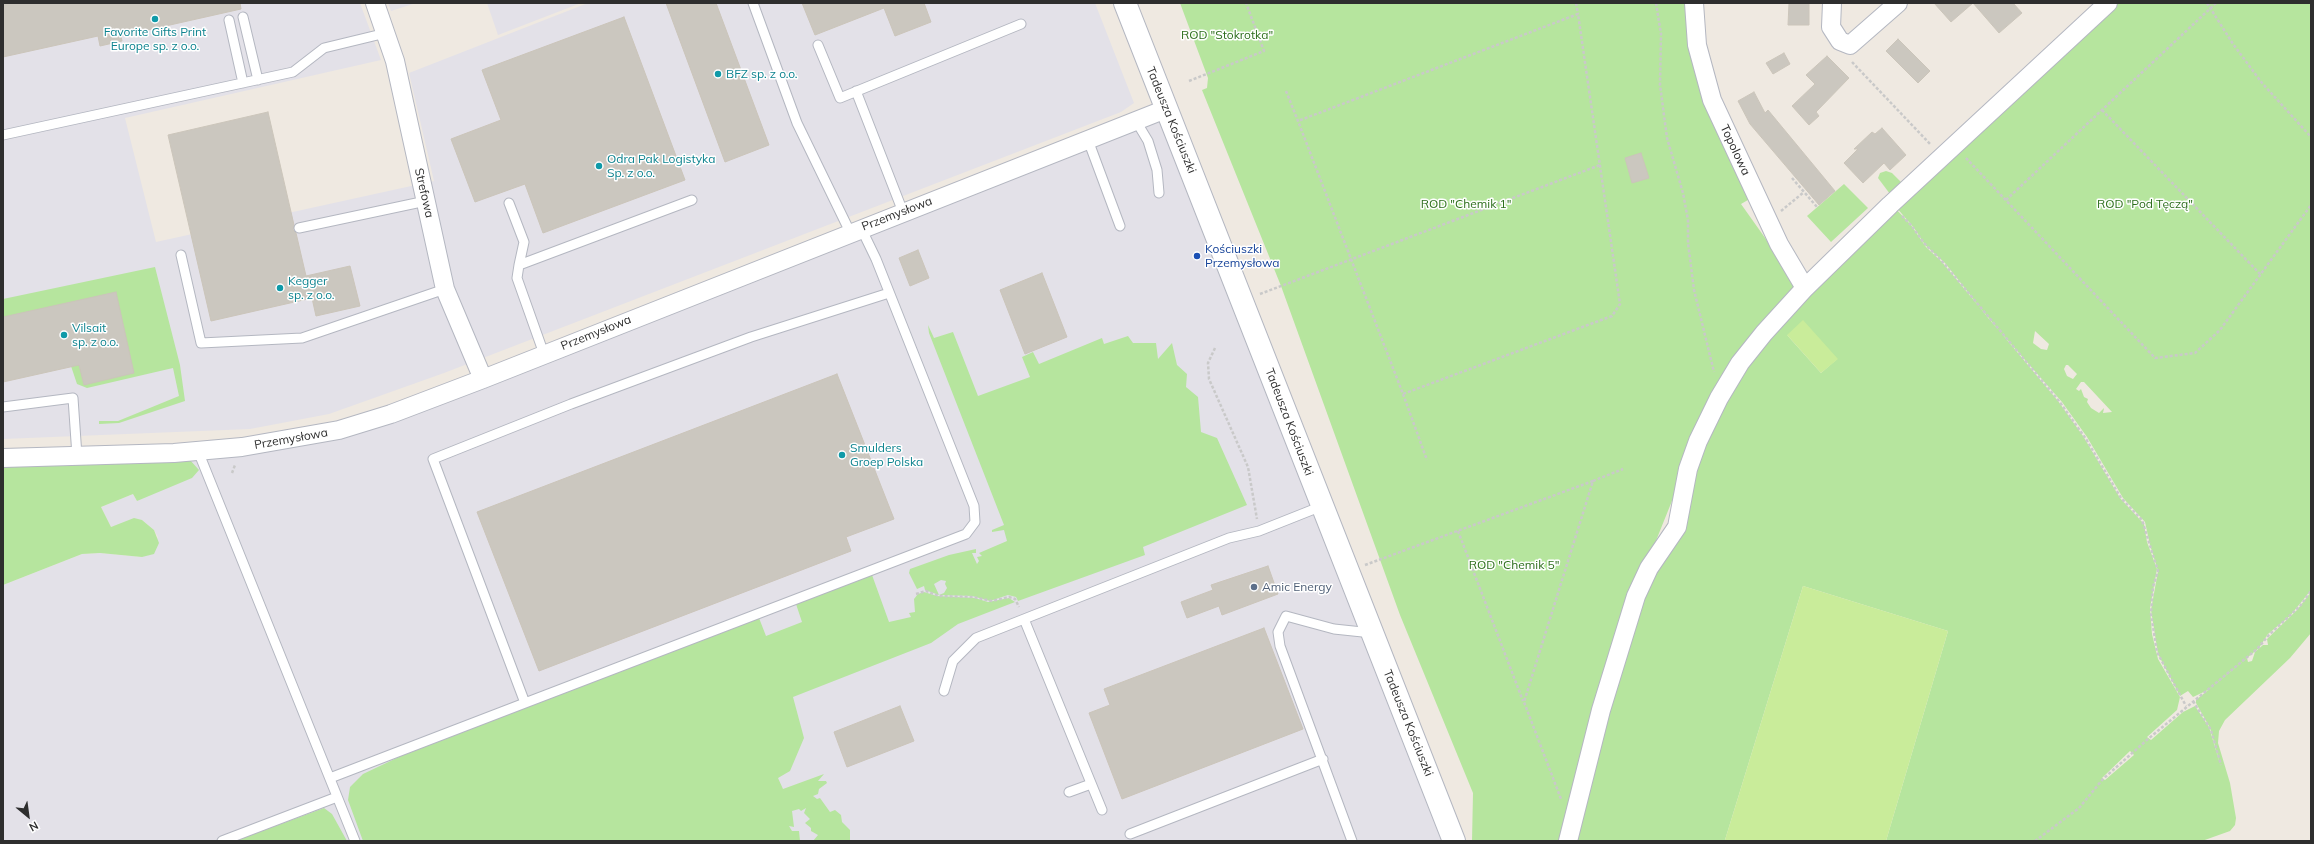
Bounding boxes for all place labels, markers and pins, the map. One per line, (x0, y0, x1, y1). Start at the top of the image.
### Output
marker: Favorite Gifts Print Europe sp. z o.o. (150, 14, 160, 24)
place label: Favorite Gifts Print Europe sp. z o.o. (104, 25, 206, 53)
place label: BFZ sp. z o.o. (726, 67, 798, 81)
marker: BFZ sp. z o.o. (713, 69, 723, 79)
place label: Odra Pak Logistyka Sp. z o.o. (607, 152, 715, 180)
marker: Odra Pak Logistyka Sp. z o.o. (594, 161, 604, 171)
place label: Kościuszki Przemysłowa (1205, 242, 1280, 270)
marker: Kościuszki Przemysłowa (1192, 251, 1202, 261)
place label: Kegger sp. z o.o. (288, 274, 335, 302)
marker: Kegger sp. z o.o. (275, 283, 285, 293)
place label: Vilsait sp. z o.o. (72, 321, 119, 349)
marker: Vilsait sp. z o.o. (59, 330, 69, 340)
place label: Smulders Groep Polska (850, 441, 923, 469)
marker: Smulders Groep Polska (837, 450, 847, 460)
place label: Amic Energy (1262, 580, 1332, 594)
marker: Amic Energy (1249, 582, 1259, 592)

